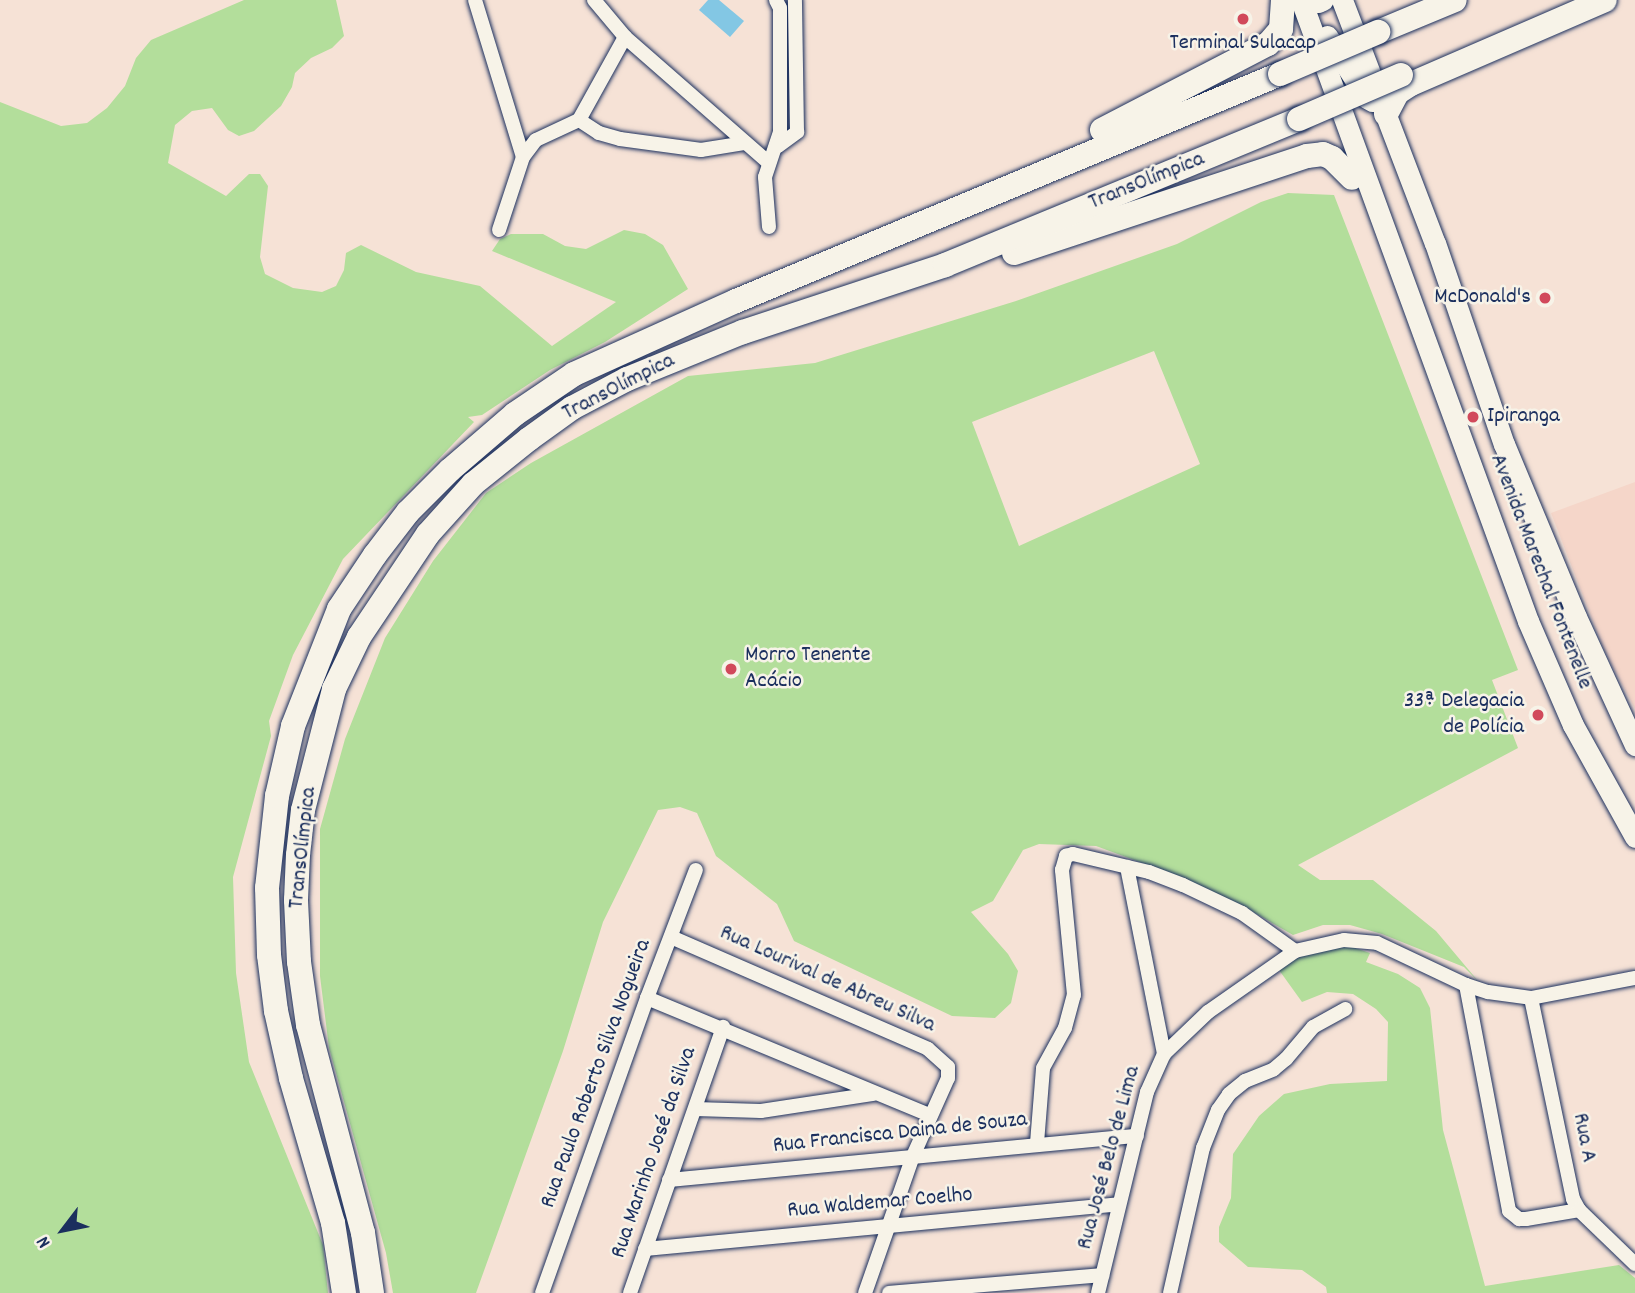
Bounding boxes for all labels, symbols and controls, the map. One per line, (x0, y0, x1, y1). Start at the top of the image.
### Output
marker: Terminal Sulacap (1235, 11, 1251, 27)
place label: Terminal Sulacap (1170, 30, 1316, 58)
street label: TransOlímpica (1085, 146, 1209, 218)
place label: McDonald's (1434, 284, 1531, 312)
marker: McDonald's (1537, 290, 1553, 306)
street label: TransOlímpica (558, 348, 680, 428)
place label: Ipiranga (1487, 403, 1560, 431)
marker: Ipiranga (1465, 409, 1481, 425)
street label: Avenida Marechal Fontenelle (1482, 450, 1598, 694)
place label: Morro Tenente Acácio (745, 642, 871, 696)
marker: Morro Tenente Acácio (723, 661, 739, 677)
place label: 33ª Delegacia de Polícia (1404, 688, 1524, 742)
marker: 33ª Delegacia de Polícia (1530, 707, 1546, 723)
street label: TransOlímpica (284, 786, 324, 910)
street label: Rua Lourival de Abreu Silva (715, 920, 939, 1040)
street label: Rua Paulo Roberto Silva Nogueira (535, 936, 659, 1212)
street label: Rua Marinho José da Silva (606, 1044, 704, 1262)
street label: Rua José Belo de Lima (1072, 1063, 1148, 1253)
street label: Rua Francisca Daina de Souza (772, 1107, 1028, 1161)
street label: Rua A (1565, 1111, 1601, 1165)
street label: Rua Waldemar Coelho (786, 1182, 974, 1226)
north arrow (28, 1195, 98, 1265)
text: N (31, 1230, 59, 1253)

